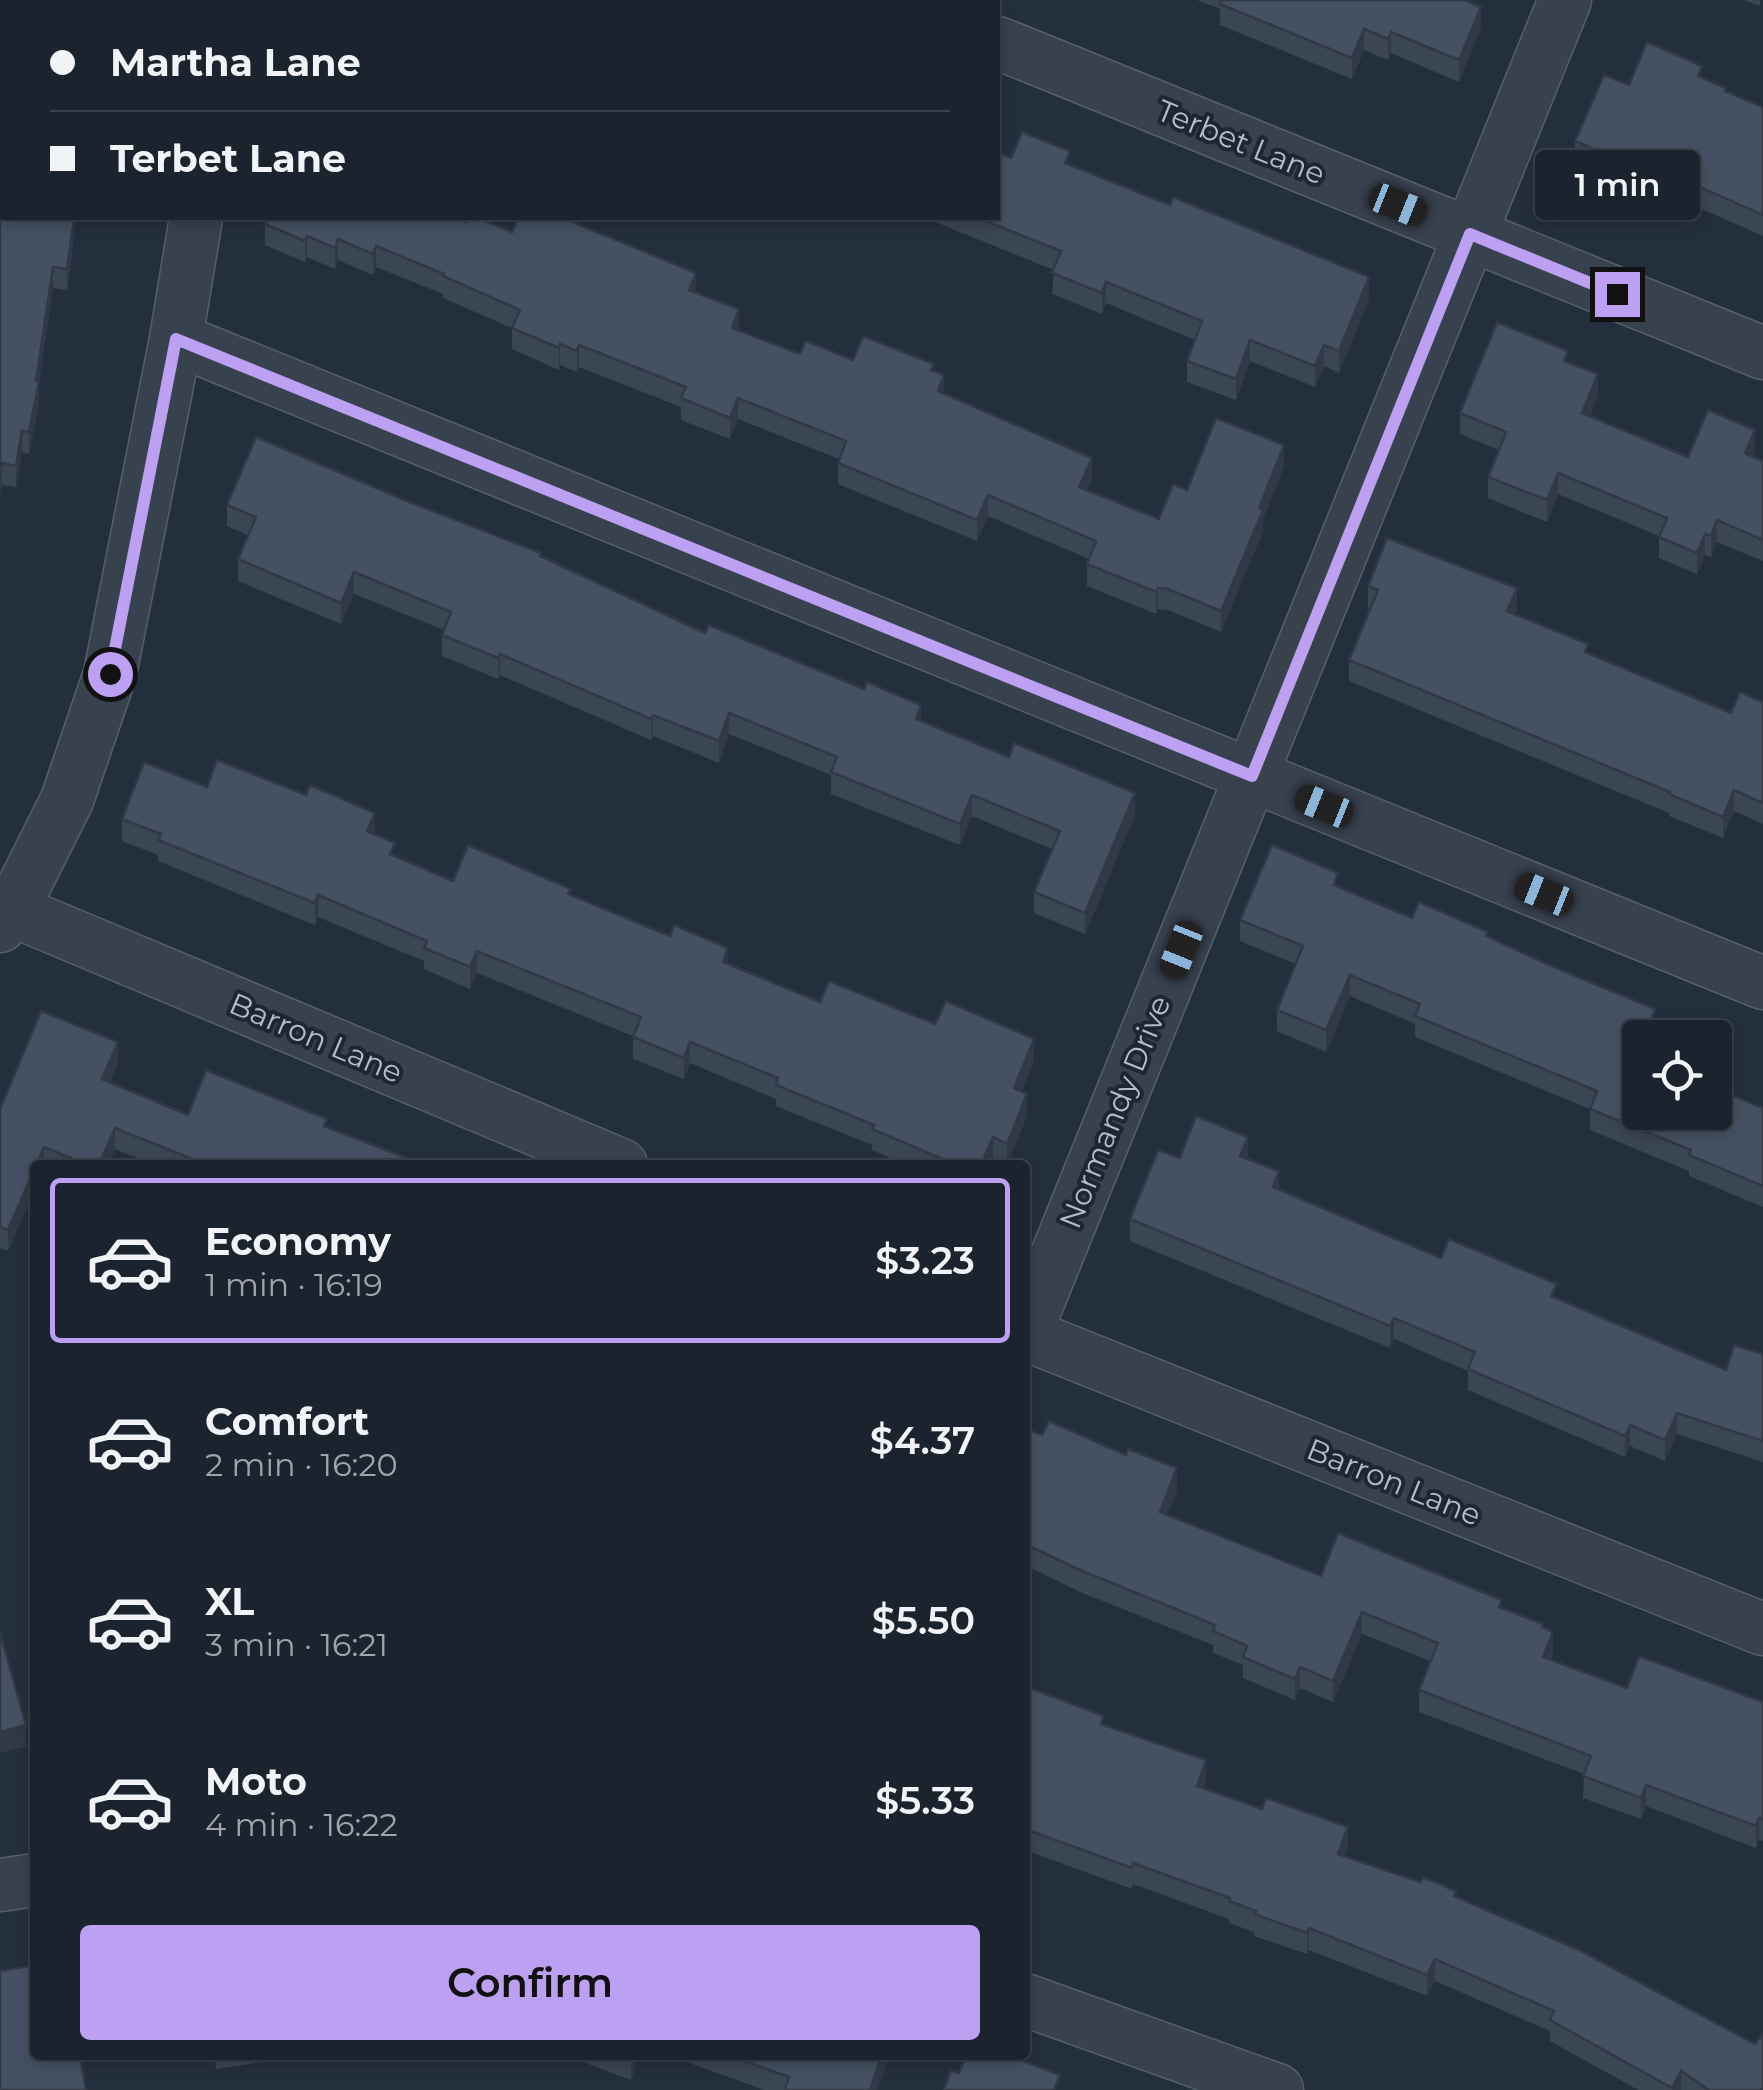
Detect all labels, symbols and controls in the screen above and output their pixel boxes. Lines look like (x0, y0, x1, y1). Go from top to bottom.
text: Martha Lane (110, 39, 361, 86)
street label: Terbet Lane (1152, 92, 1330, 192)
text: Terbet Lane (110, 135, 346, 182)
callout: 1 min (1534, 149, 1700, 219)
text: 1 min (1575, 165, 1660, 204)
car (1365, 180, 1431, 230)
route end (1595, 272, 1640, 317)
route start (88, 652, 133, 697)
car (1291, 781, 1357, 831)
car (1511, 869, 1577, 919)
car (1156, 917, 1206, 983)
street label: Barron Lane (224, 985, 408, 1091)
street label: Normandy Drive (1051, 990, 1179, 1234)
map controls (1622, 1020, 1732, 1130)
button: locate (1622, 1020, 1732, 1130)
icon: car (85, 1216, 175, 1306)
text: Economy (205, 1218, 391, 1265)
text: $3.23 (875, 1237, 975, 1284)
text: 1 min · 16:19 (205, 1265, 383, 1304)
icon: car (85, 1396, 175, 1486)
text: Comfort (205, 1398, 369, 1445)
text: $4.37 (870, 1417, 975, 1464)
street label: Barron Lane (1302, 1430, 1486, 1534)
text: 2 min · 16:20 (205, 1445, 398, 1484)
icon: car (85, 1576, 175, 1666)
text: XL (205, 1578, 254, 1625)
text: $5.50 (872, 1597, 975, 1644)
text: 3 min · 16:21 (205, 1625, 388, 1664)
icon: car (85, 1756, 175, 1846)
text: Moto (205, 1758, 307, 1805)
text: $5.33 (875, 1777, 975, 1824)
text: 4 min · 16:22 (205, 1805, 398, 1844)
button: Confirm (80, 1925, 980, 2040)

